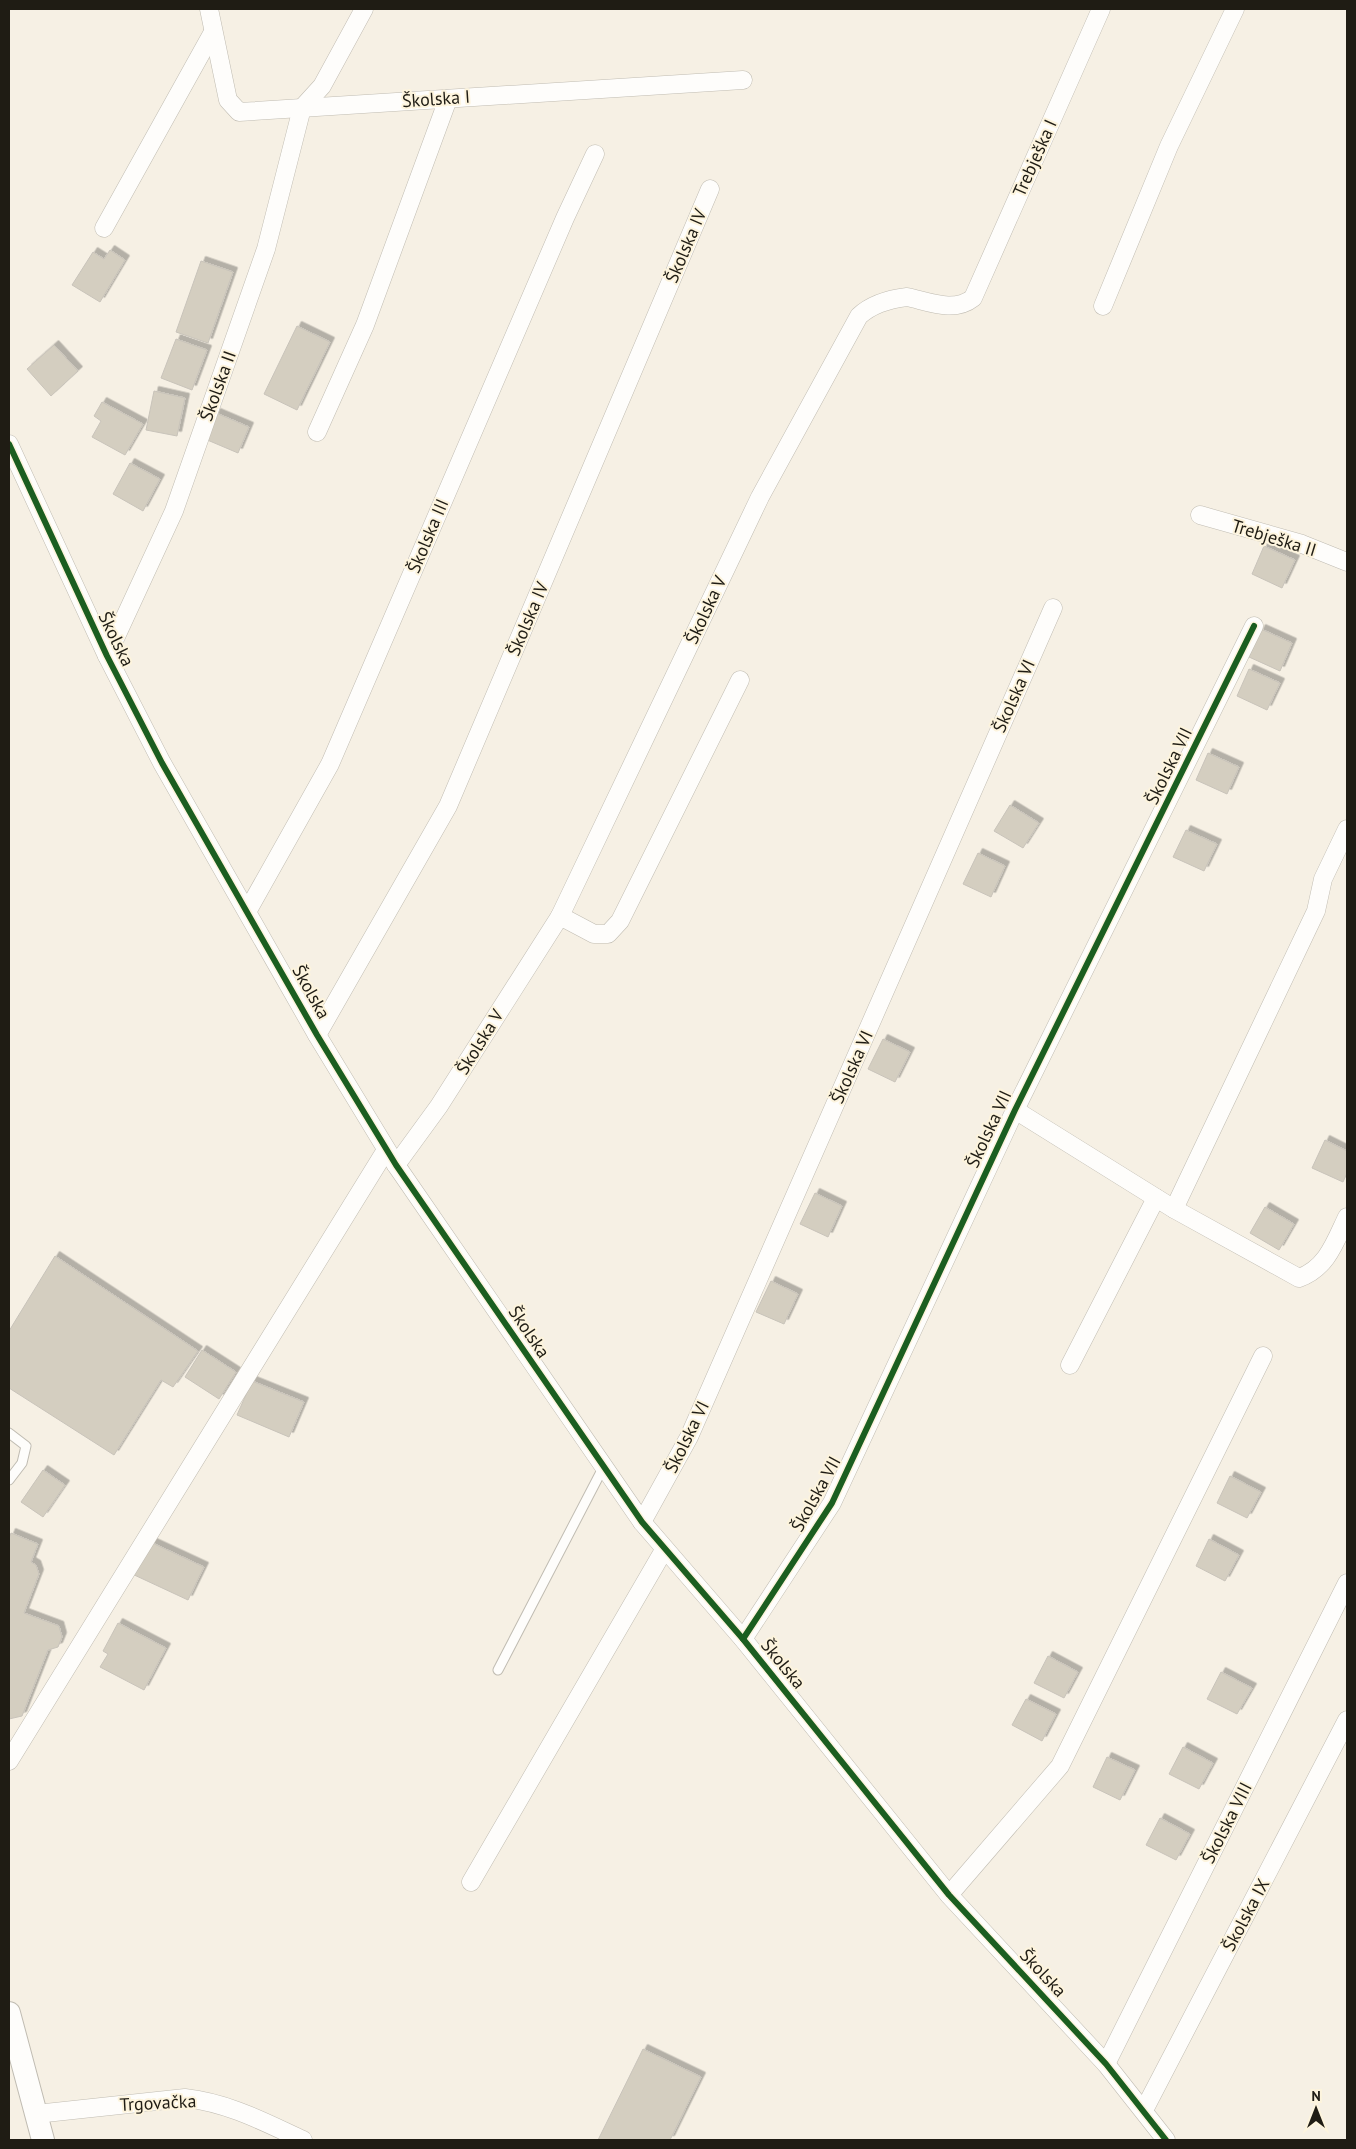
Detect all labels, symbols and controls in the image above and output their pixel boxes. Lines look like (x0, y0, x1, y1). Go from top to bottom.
street label: Školska I (401, 85, 471, 112)
street label: Trebješka I (1007, 116, 1062, 200)
street label: Školska IV (660, 205, 712, 286)
street label: Školska II (194, 347, 241, 424)
street label: Školska III (402, 495, 453, 576)
street label: Trebješka II (1229, 514, 1319, 561)
street label: Školska V (680, 571, 732, 648)
street label: Školska IV (502, 578, 554, 659)
street label: Školska (93, 608, 139, 670)
street label: Školska VI (987, 656, 1040, 736)
street label: Školska VII (1140, 723, 1197, 808)
street label: Školska (287, 961, 336, 1023)
street label: Školska V (451, 1004, 509, 1079)
street label: Školska VI (825, 1027, 878, 1107)
street label: Školska VII (961, 1086, 1017, 1171)
street label: Školska (504, 1301, 555, 1362)
street label: Školska VI (659, 1397, 714, 1477)
street label: Školska VII (785, 1452, 846, 1536)
street label: Školska (756, 1634, 811, 1693)
street label: Školska VIII (1196, 1778, 1257, 1867)
street label: Školska IX (1217, 1874, 1274, 1955)
street label: Školska (1015, 1944, 1072, 2002)
north arrow (1291, 2084, 1341, 2134)
text: N (1311, 2087, 1321, 2105)
street label: Trgovačka (119, 2089, 197, 2116)

